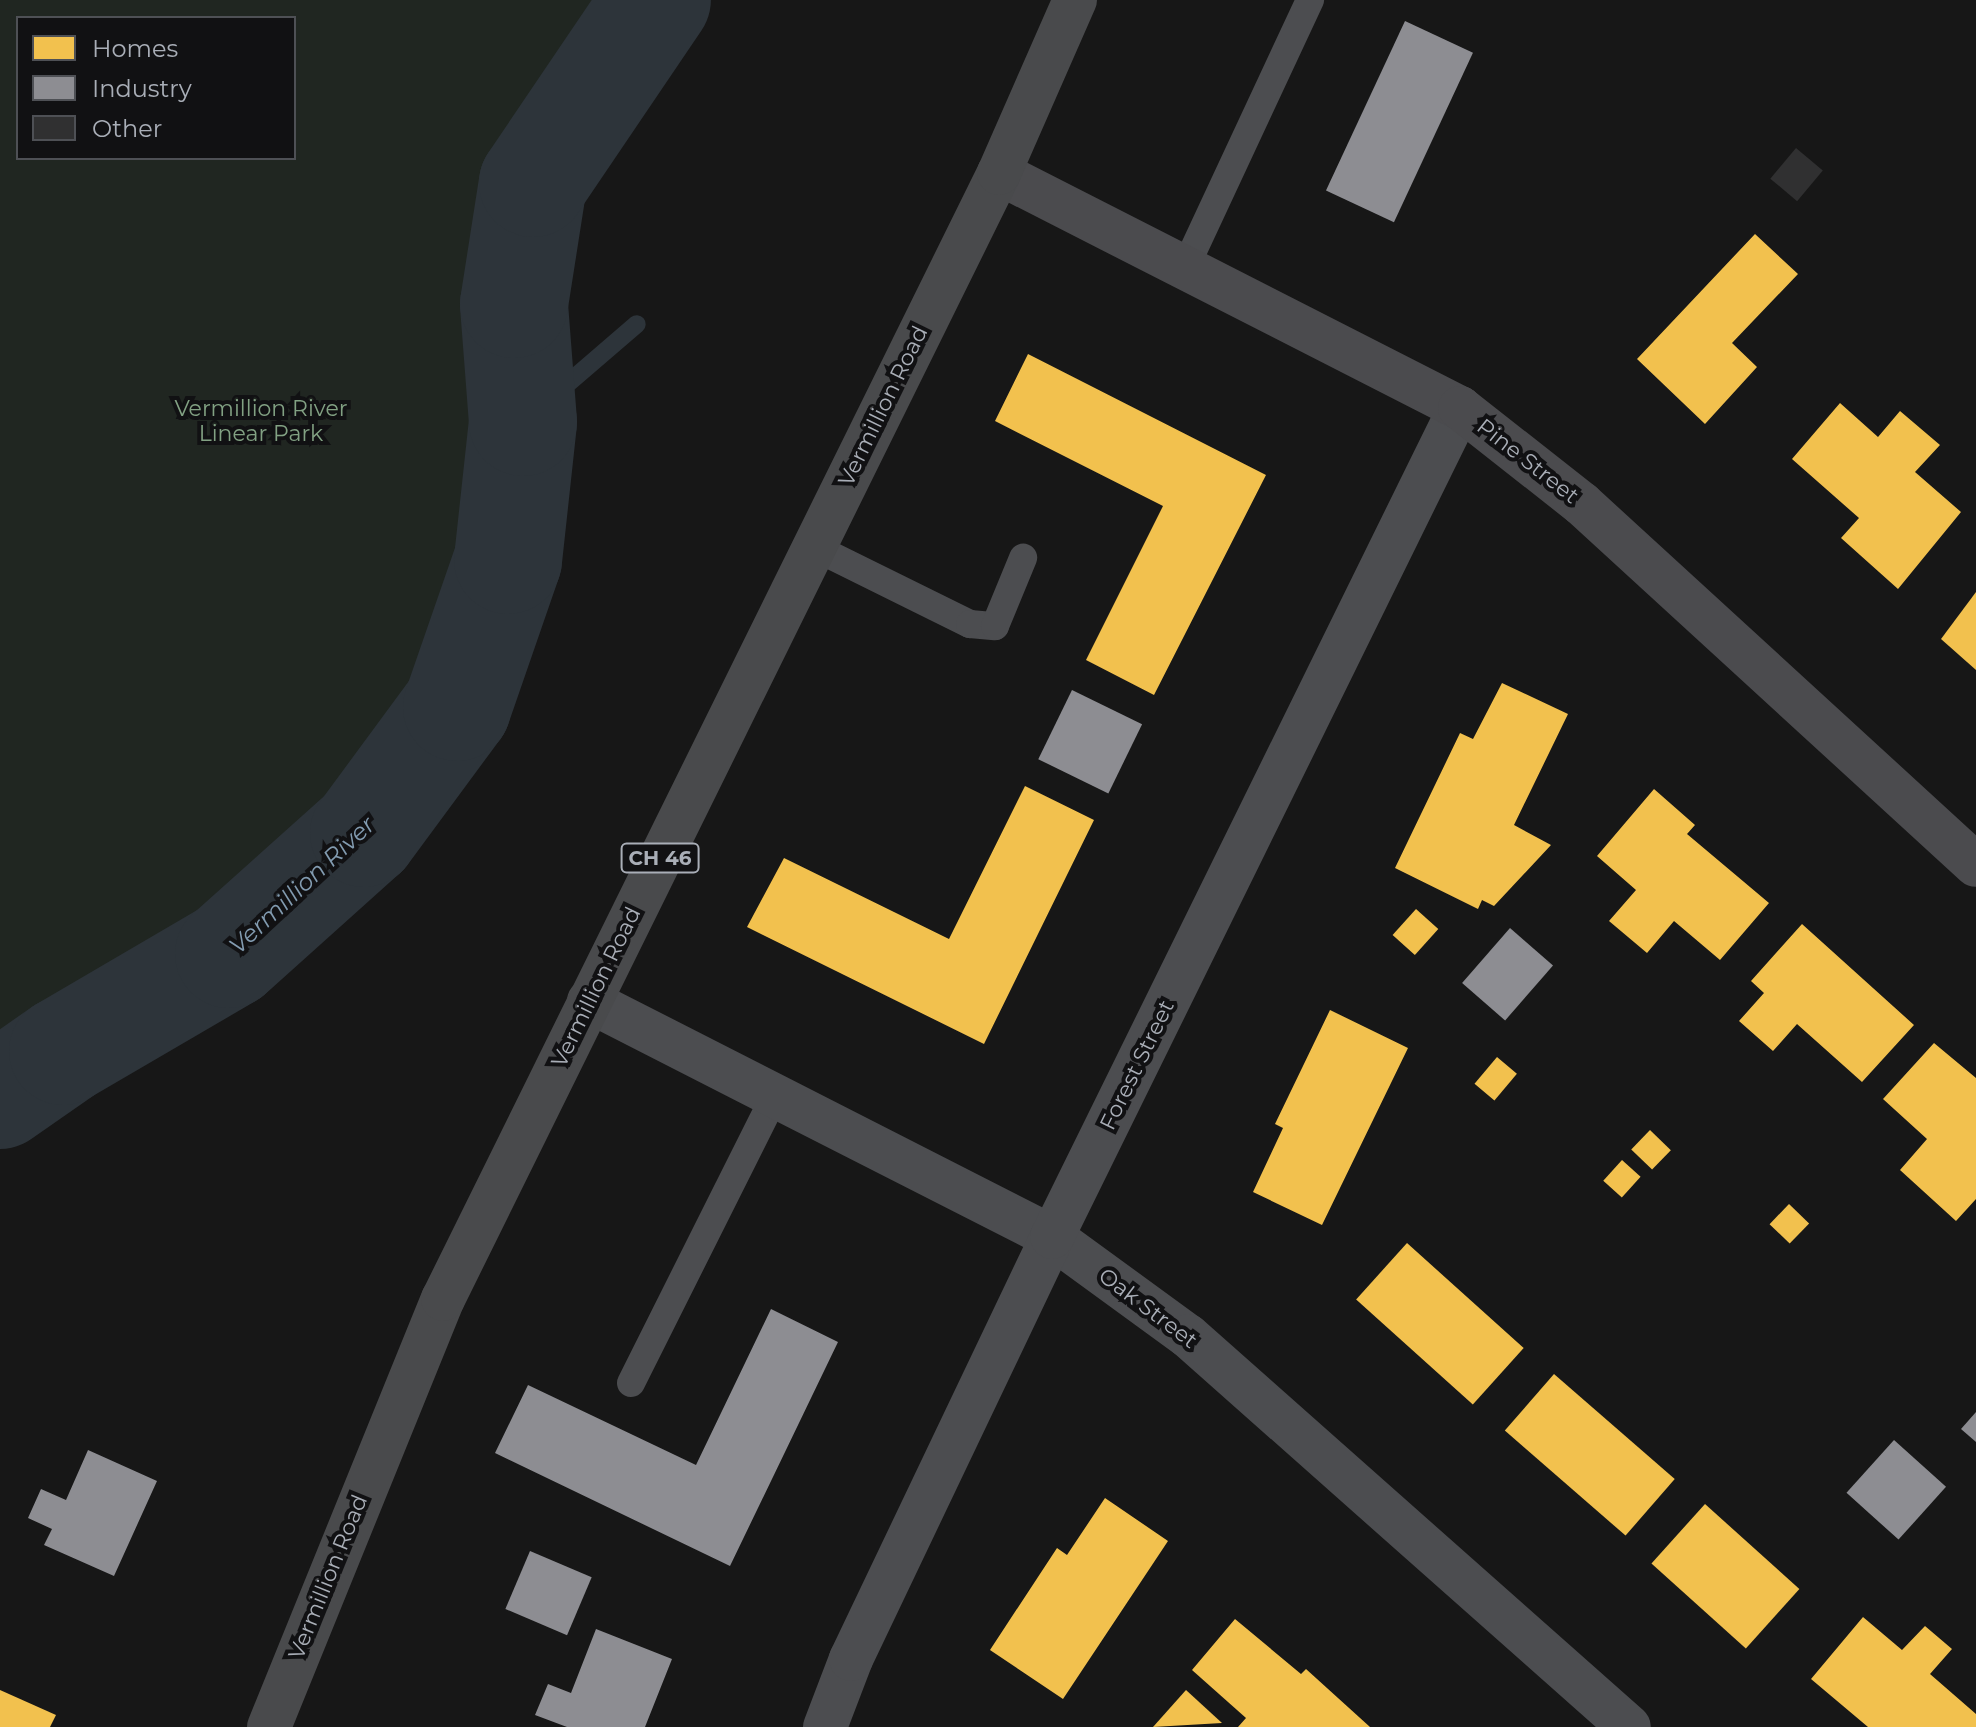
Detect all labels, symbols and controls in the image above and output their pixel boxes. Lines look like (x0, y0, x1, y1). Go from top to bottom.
legend (16, 16, 296, 160)
text: Homes (92, 34, 178, 63)
text: Industry (92, 74, 192, 103)
text: Other (92, 114, 162, 143)
street label: Vermillion Road (833, 322, 933, 490)
park label: Vermillion River Linear Park (174, 395, 348, 446)
street label: Pine Street (1472, 413, 1584, 509)
water label: Vermillion River (223, 810, 381, 960)
road number: CH 46 (620, 842, 700, 874)
street label: Vermillion Road (546, 903, 646, 1071)
street label: Forest Street (1094, 996, 1180, 1134)
street label: Oak Street (1093, 1262, 1203, 1354)
street label: Vermillion Road (283, 1491, 373, 1663)

